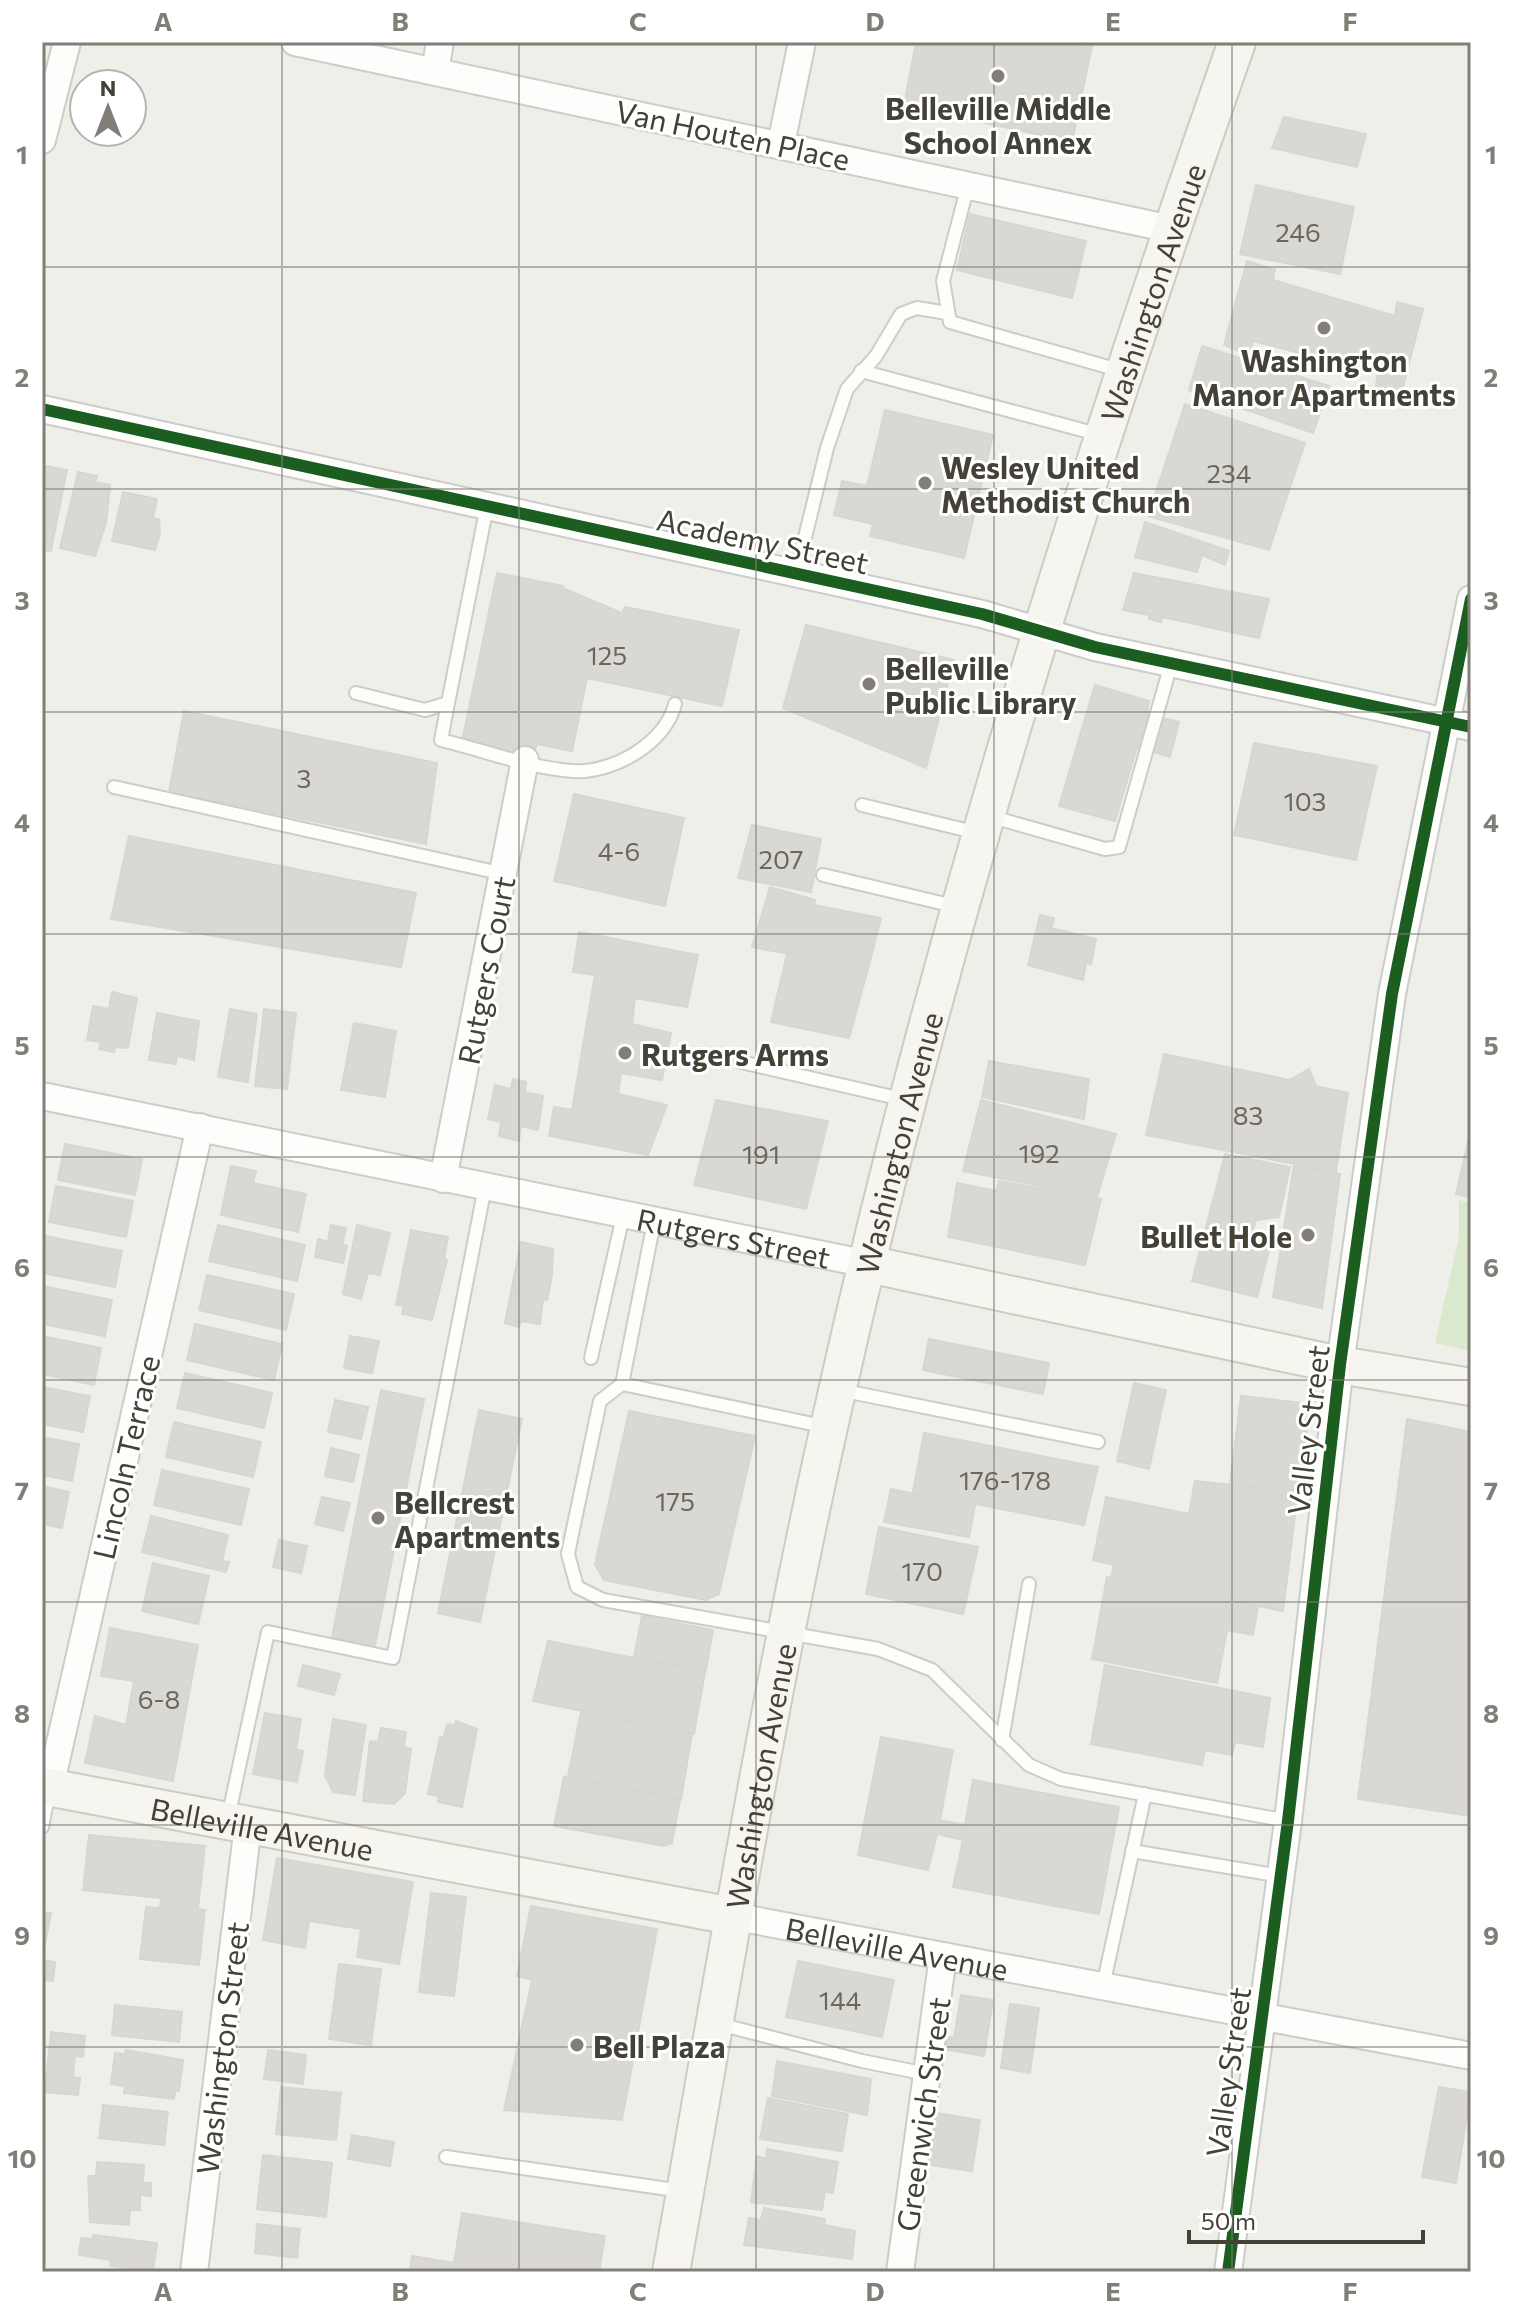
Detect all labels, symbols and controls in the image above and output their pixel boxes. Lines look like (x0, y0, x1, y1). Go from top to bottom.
text: A (154, 5, 173, 36)
text: B (391, 5, 409, 36)
text: C (629, 5, 647, 36)
text: D (865, 5, 885, 36)
text: E (1105, 5, 1121, 36)
text: F (1342, 5, 1358, 36)
marker: Belleville Middle School Annex (989, 67, 1007, 85)
north arrow (68, 68, 148, 148)
text: N (100, 74, 116, 101)
place label: Belleville Middle School Annex (885, 89, 1111, 160)
street label: Van Houten Place (613, 91, 853, 177)
text: 1 (16, 138, 28, 169)
text: 1 (1485, 138, 1497, 169)
street label: Washington Avenue (1091, 158, 1212, 426)
house number: 246 (1275, 216, 1321, 247)
marker: Washington Manor Apartments (1315, 319, 1333, 337)
place label: Washington Manor Apartments (1192, 341, 1456, 412)
text: 2 (15, 361, 29, 392)
text: 2 (1484, 361, 1498, 392)
place label: Wesley United Methodist Church (941, 448, 1190, 519)
house number: 234 (1207, 457, 1251, 488)
marker: Wesley United Methodist Church (916, 474, 934, 492)
street label: Academy Street (654, 499, 872, 581)
text: 3 (14, 584, 30, 615)
text: 3 (1483, 584, 1499, 615)
house number: 125 (587, 639, 627, 670)
place label: Belleville Public Library (885, 649, 1077, 720)
marker: Belleville Public Library (860, 675, 878, 693)
house number: 3 (297, 762, 311, 793)
house number: 103 (1284, 785, 1326, 816)
text: 4 (14, 806, 30, 837)
text: 4 (1483, 806, 1499, 837)
house number: 4-6 (598, 835, 640, 866)
house number: 207 (759, 843, 803, 874)
street label: Rutgers Court (449, 873, 521, 1067)
street label: Washington Avenue (846, 1007, 949, 1278)
text: 5 (14, 1029, 30, 1060)
text: 5 (1483, 1029, 1499, 1060)
place label: Rutgers Arms (641, 1035, 829, 1072)
marker: Rutgers Arms (616, 1044, 634, 1062)
house number: 83 (1233, 1099, 1263, 1130)
house number: 192 (1018, 1137, 1060, 1168)
house number: 191 (742, 1138, 780, 1169)
street label: Rutgers Street (634, 1199, 834, 1274)
place label: Bullet Hole (1140, 1217, 1292, 1254)
marker: Bullet Hole (1299, 1226, 1317, 1244)
text: 6 (14, 1251, 30, 1282)
text: 6 (1483, 1251, 1499, 1282)
street label: Valley Street (1278, 1343, 1336, 1517)
street label: Lincoln Terrace (84, 1351, 166, 1563)
house number: 176-178 (959, 1464, 1051, 1495)
text: 7 (15, 1474, 29, 1505)
text: 7 (1484, 1474, 1498, 1505)
place label: Bellcrest Apartments (394, 1483, 560, 1554)
house number: 175 (655, 1485, 695, 1516)
marker: Bellcrest Apartments (369, 1509, 387, 1527)
house number: 170 (901, 1555, 943, 1586)
street label: Washington Avenue (716, 1640, 802, 1912)
house number: 6-8 (138, 1683, 180, 1714)
text: 8 (14, 1697, 30, 1728)
text: 8 (1483, 1697, 1499, 1728)
street label: Belleville Avenue (148, 1788, 377, 1867)
street label: Belleville Avenue (783, 1908, 1011, 1986)
text: 9 (14, 1919, 30, 1950)
street label: Washington Street (187, 1919, 255, 2177)
text: 9 (1483, 1919, 1499, 1950)
house number: 144 (819, 1984, 861, 2015)
street label: Valley Street (1197, 1985, 1257, 2159)
street label: Greenwich Street (887, 1994, 957, 2234)
place label: Bell Plaza (593, 2027, 725, 2064)
marker: Bell Plaza (568, 2036, 586, 2054)
text: 10 (7, 2142, 37, 2173)
text: 10 (1476, 2142, 1506, 2173)
scale bar (1189, 2194, 1423, 2244)
text: 50 m (1201, 2206, 1256, 2235)
text: A (154, 2275, 173, 2306)
text: B (391, 2275, 409, 2306)
text: C (629, 2275, 647, 2306)
text: D (865, 2275, 885, 2306)
text: E (1105, 2275, 1121, 2306)
text: F (1342, 2275, 1358, 2306)

